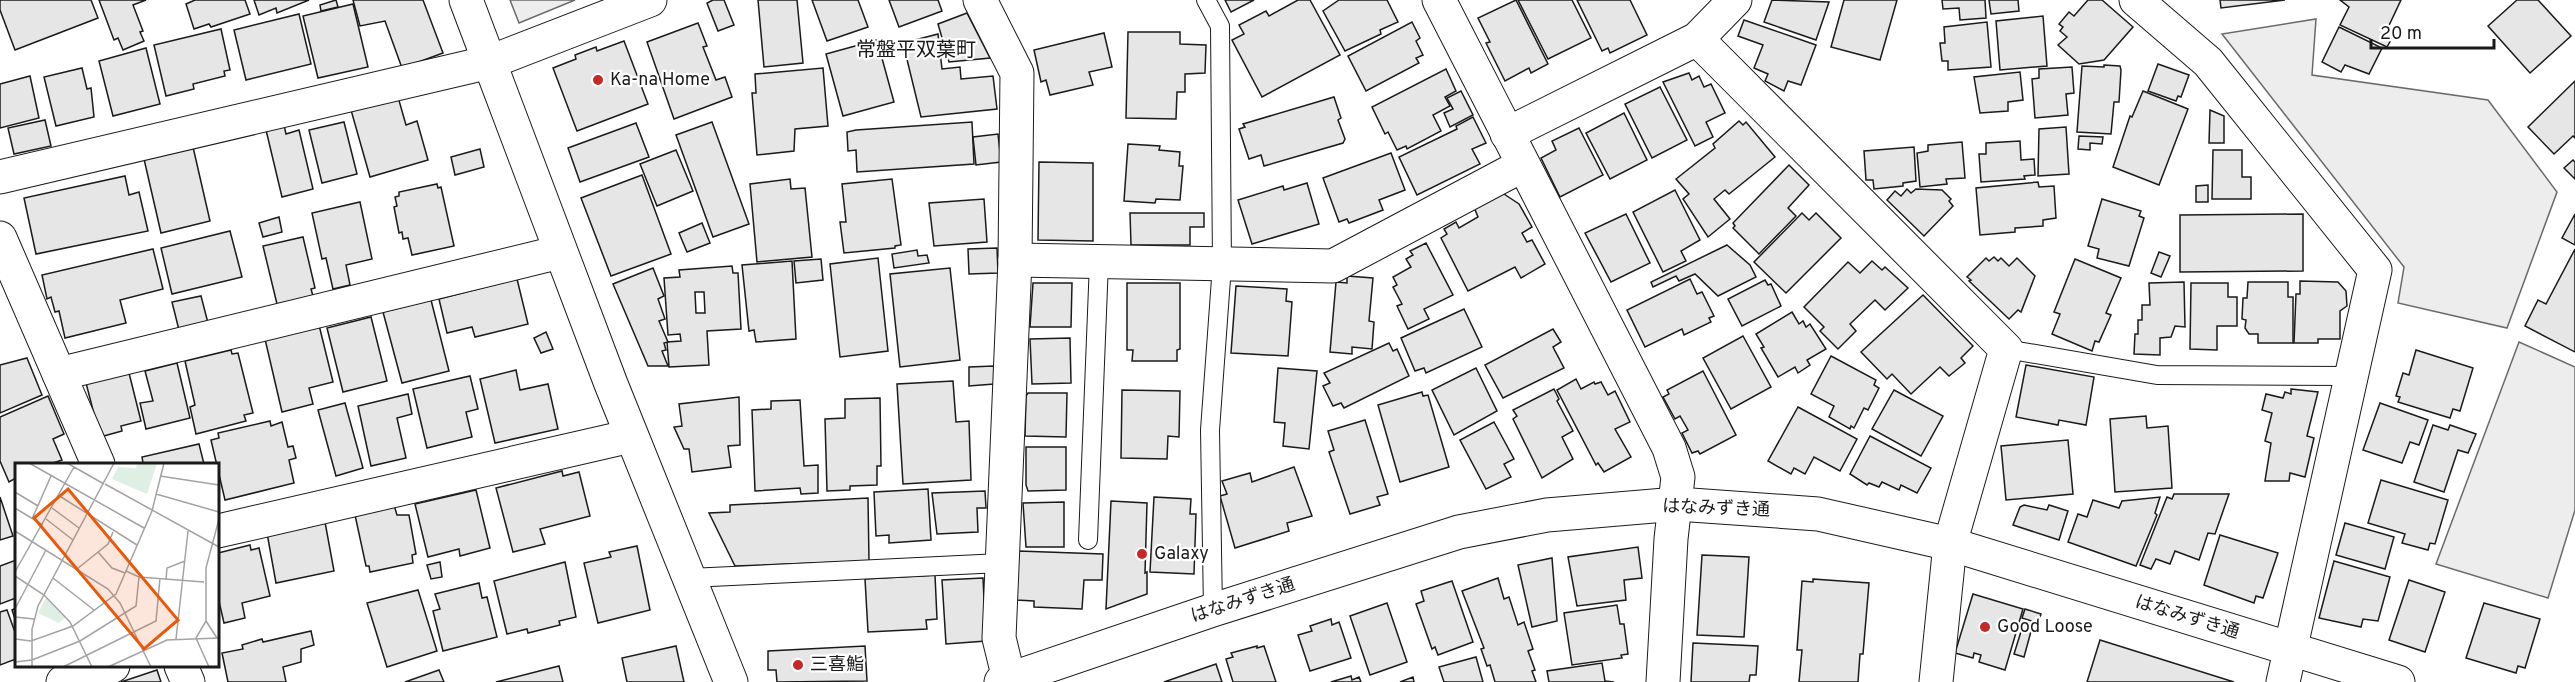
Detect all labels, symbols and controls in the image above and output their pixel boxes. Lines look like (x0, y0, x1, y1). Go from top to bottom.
scale bar (2371, 12, 2494, 50)
text: 20 m (2380, 23, 2422, 46)
district label: 常盤平双葉町 (856, 38, 976, 64)
place label: Ka-na Home (610, 69, 710, 92)
marker: Ka-na Home (591, 73, 605, 87)
inset map (15, 463, 219, 667)
street label: はなみずき通 (1662, 496, 1770, 522)
place label: Galaxy (1154, 543, 1209, 566)
marker: Galaxy (1135, 547, 1149, 561)
street label: はなみずき通 (1188, 573, 1298, 629)
street label: はなみずき通 (2132, 591, 2242, 645)
place label: Good Loose (1997, 616, 2093, 639)
marker: Good Loose (1978, 620, 1992, 634)
place label: 三喜鮨 (810, 654, 864, 677)
marker: 三喜鮨 (791, 658, 805, 672)

